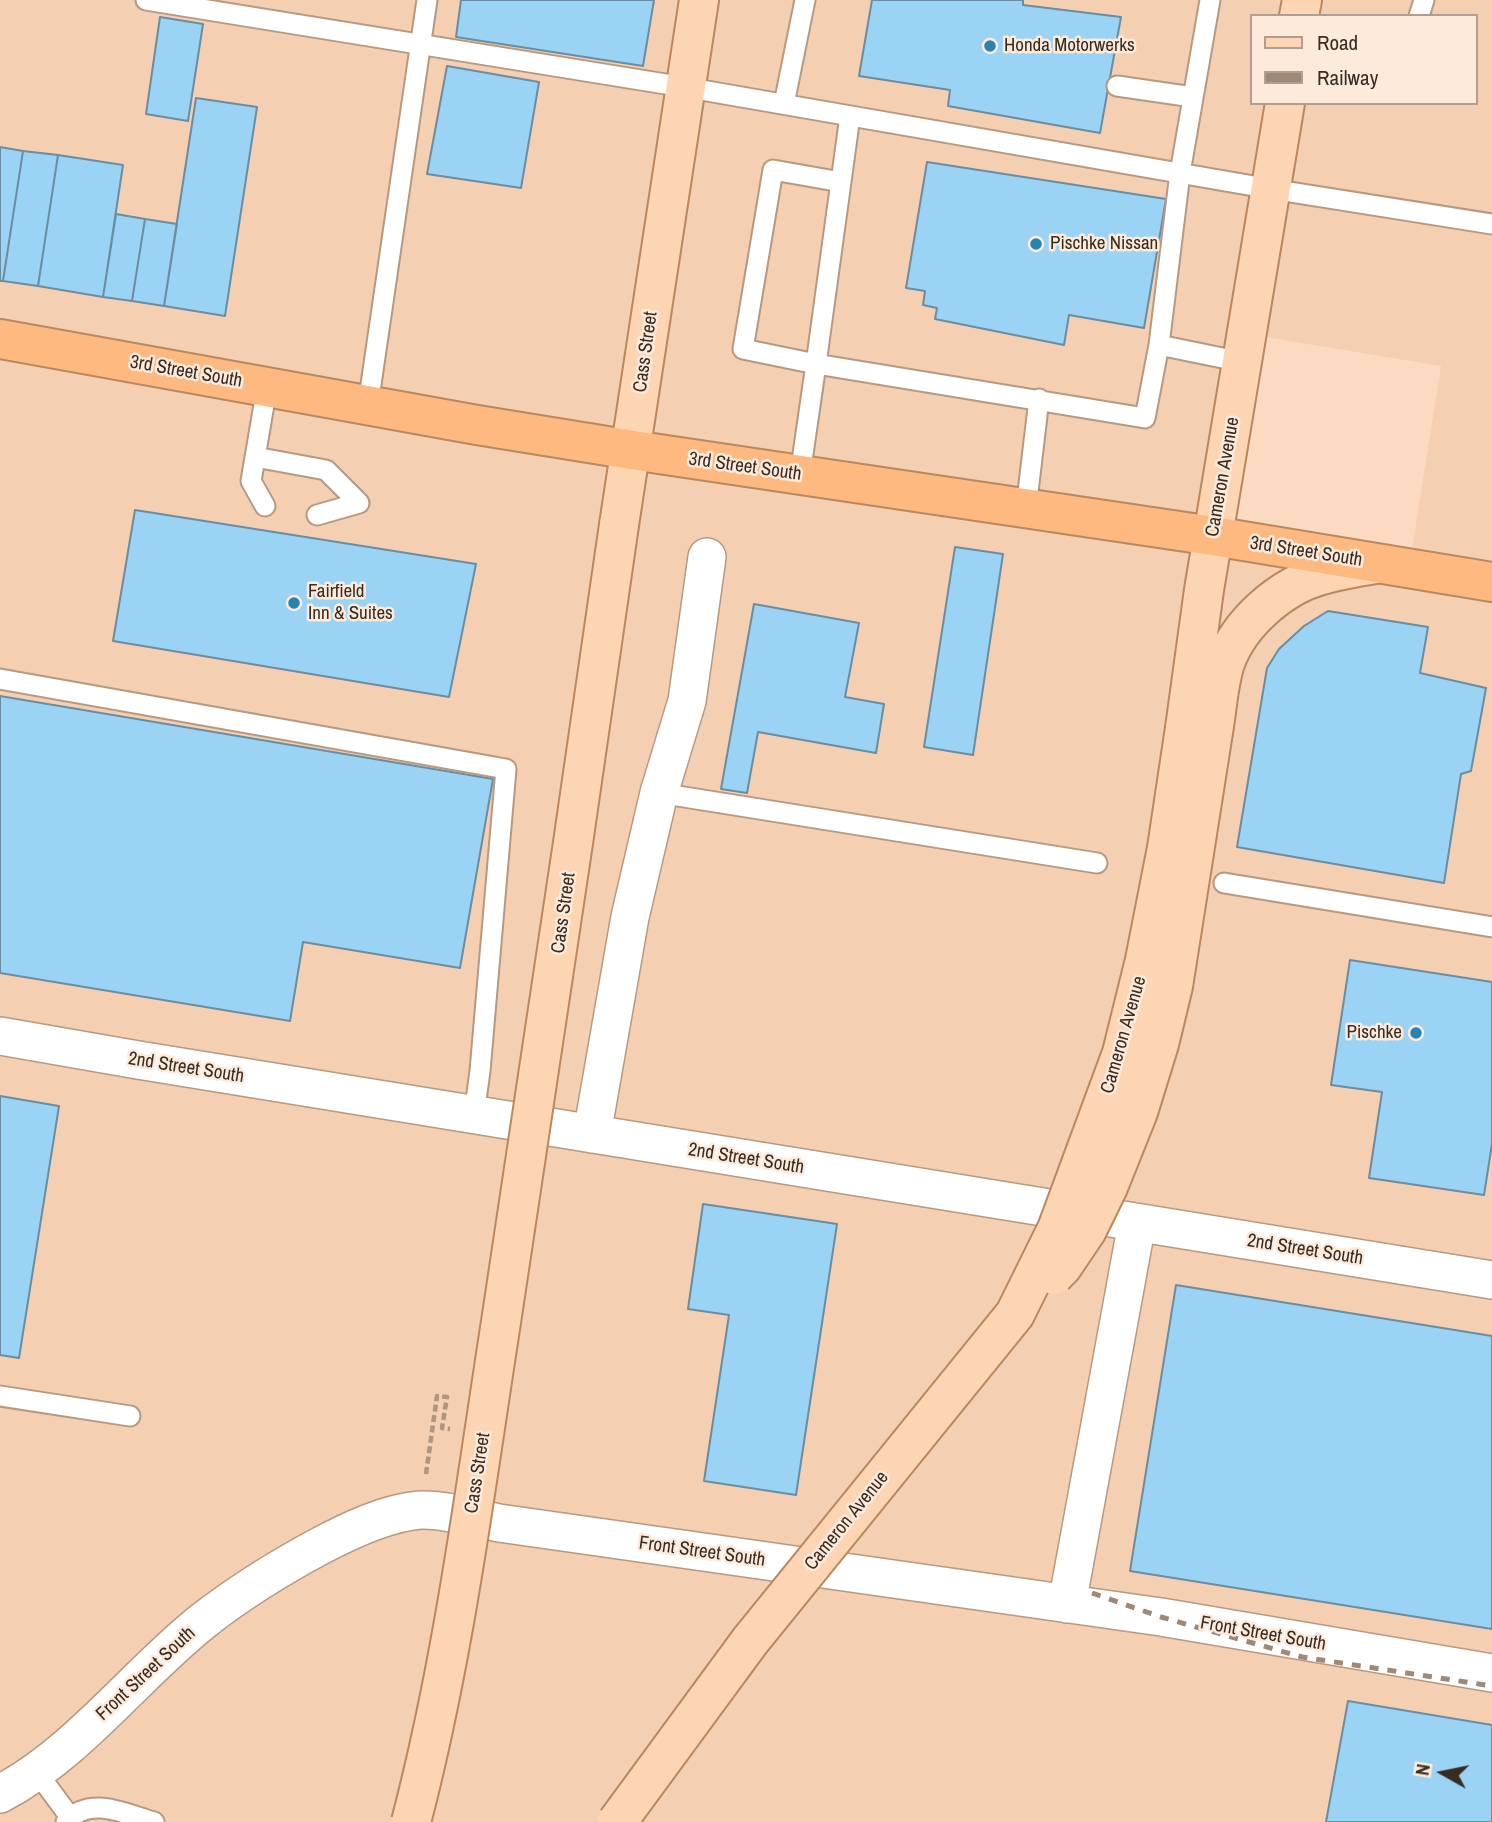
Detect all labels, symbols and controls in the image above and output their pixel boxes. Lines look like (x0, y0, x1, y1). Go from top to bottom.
legend (1250, 14, 1478, 105)
text: Road (1317, 28, 1358, 57)
place label: Honda Motorwerks (1004, 35, 1135, 57)
marker: Honda Motorwerks (982, 38, 998, 54)
text: Railway (1317, 63, 1378, 92)
place label: Pischke Nissan (1050, 233, 1158, 255)
marker: Pischke Nissan (1028, 236, 1044, 252)
street label: Cass Street (629, 310, 663, 394)
street label: 3rd Street South (128, 351, 244, 393)
street label: Cameron Avenue (1201, 415, 1245, 539)
street label: 3rd Street South (687, 448, 803, 486)
street label: 3rd Street South (1248, 532, 1364, 572)
place label: Fairfield Inn & Suites (308, 581, 393, 625)
marker: Fairfield Inn & Suites (286, 595, 302, 611)
street label: Cass Street (547, 871, 581, 955)
street label: Cameron Avenue (1096, 974, 1152, 1096)
place label: Pischke (1347, 1022, 1402, 1044)
marker: Pischke (1408, 1025, 1424, 1041)
street label: 2nd Street South (126, 1048, 246, 1088)
street label: 2nd Street South (686, 1139, 806, 1179)
street label: 2nd Street South (1245, 1230, 1365, 1270)
street label: Cass Street (460, 1431, 496, 1515)
street label: Cameron Avenue (800, 1467, 894, 1575)
street label: Front Street South (637, 1532, 767, 1572)
street label: Front Street South (1198, 1612, 1328, 1656)
street label: Front Street South (92, 1622, 200, 1726)
north arrow (1408, 1738, 1478, 1808)
text: N (1409, 1762, 1436, 1777)

